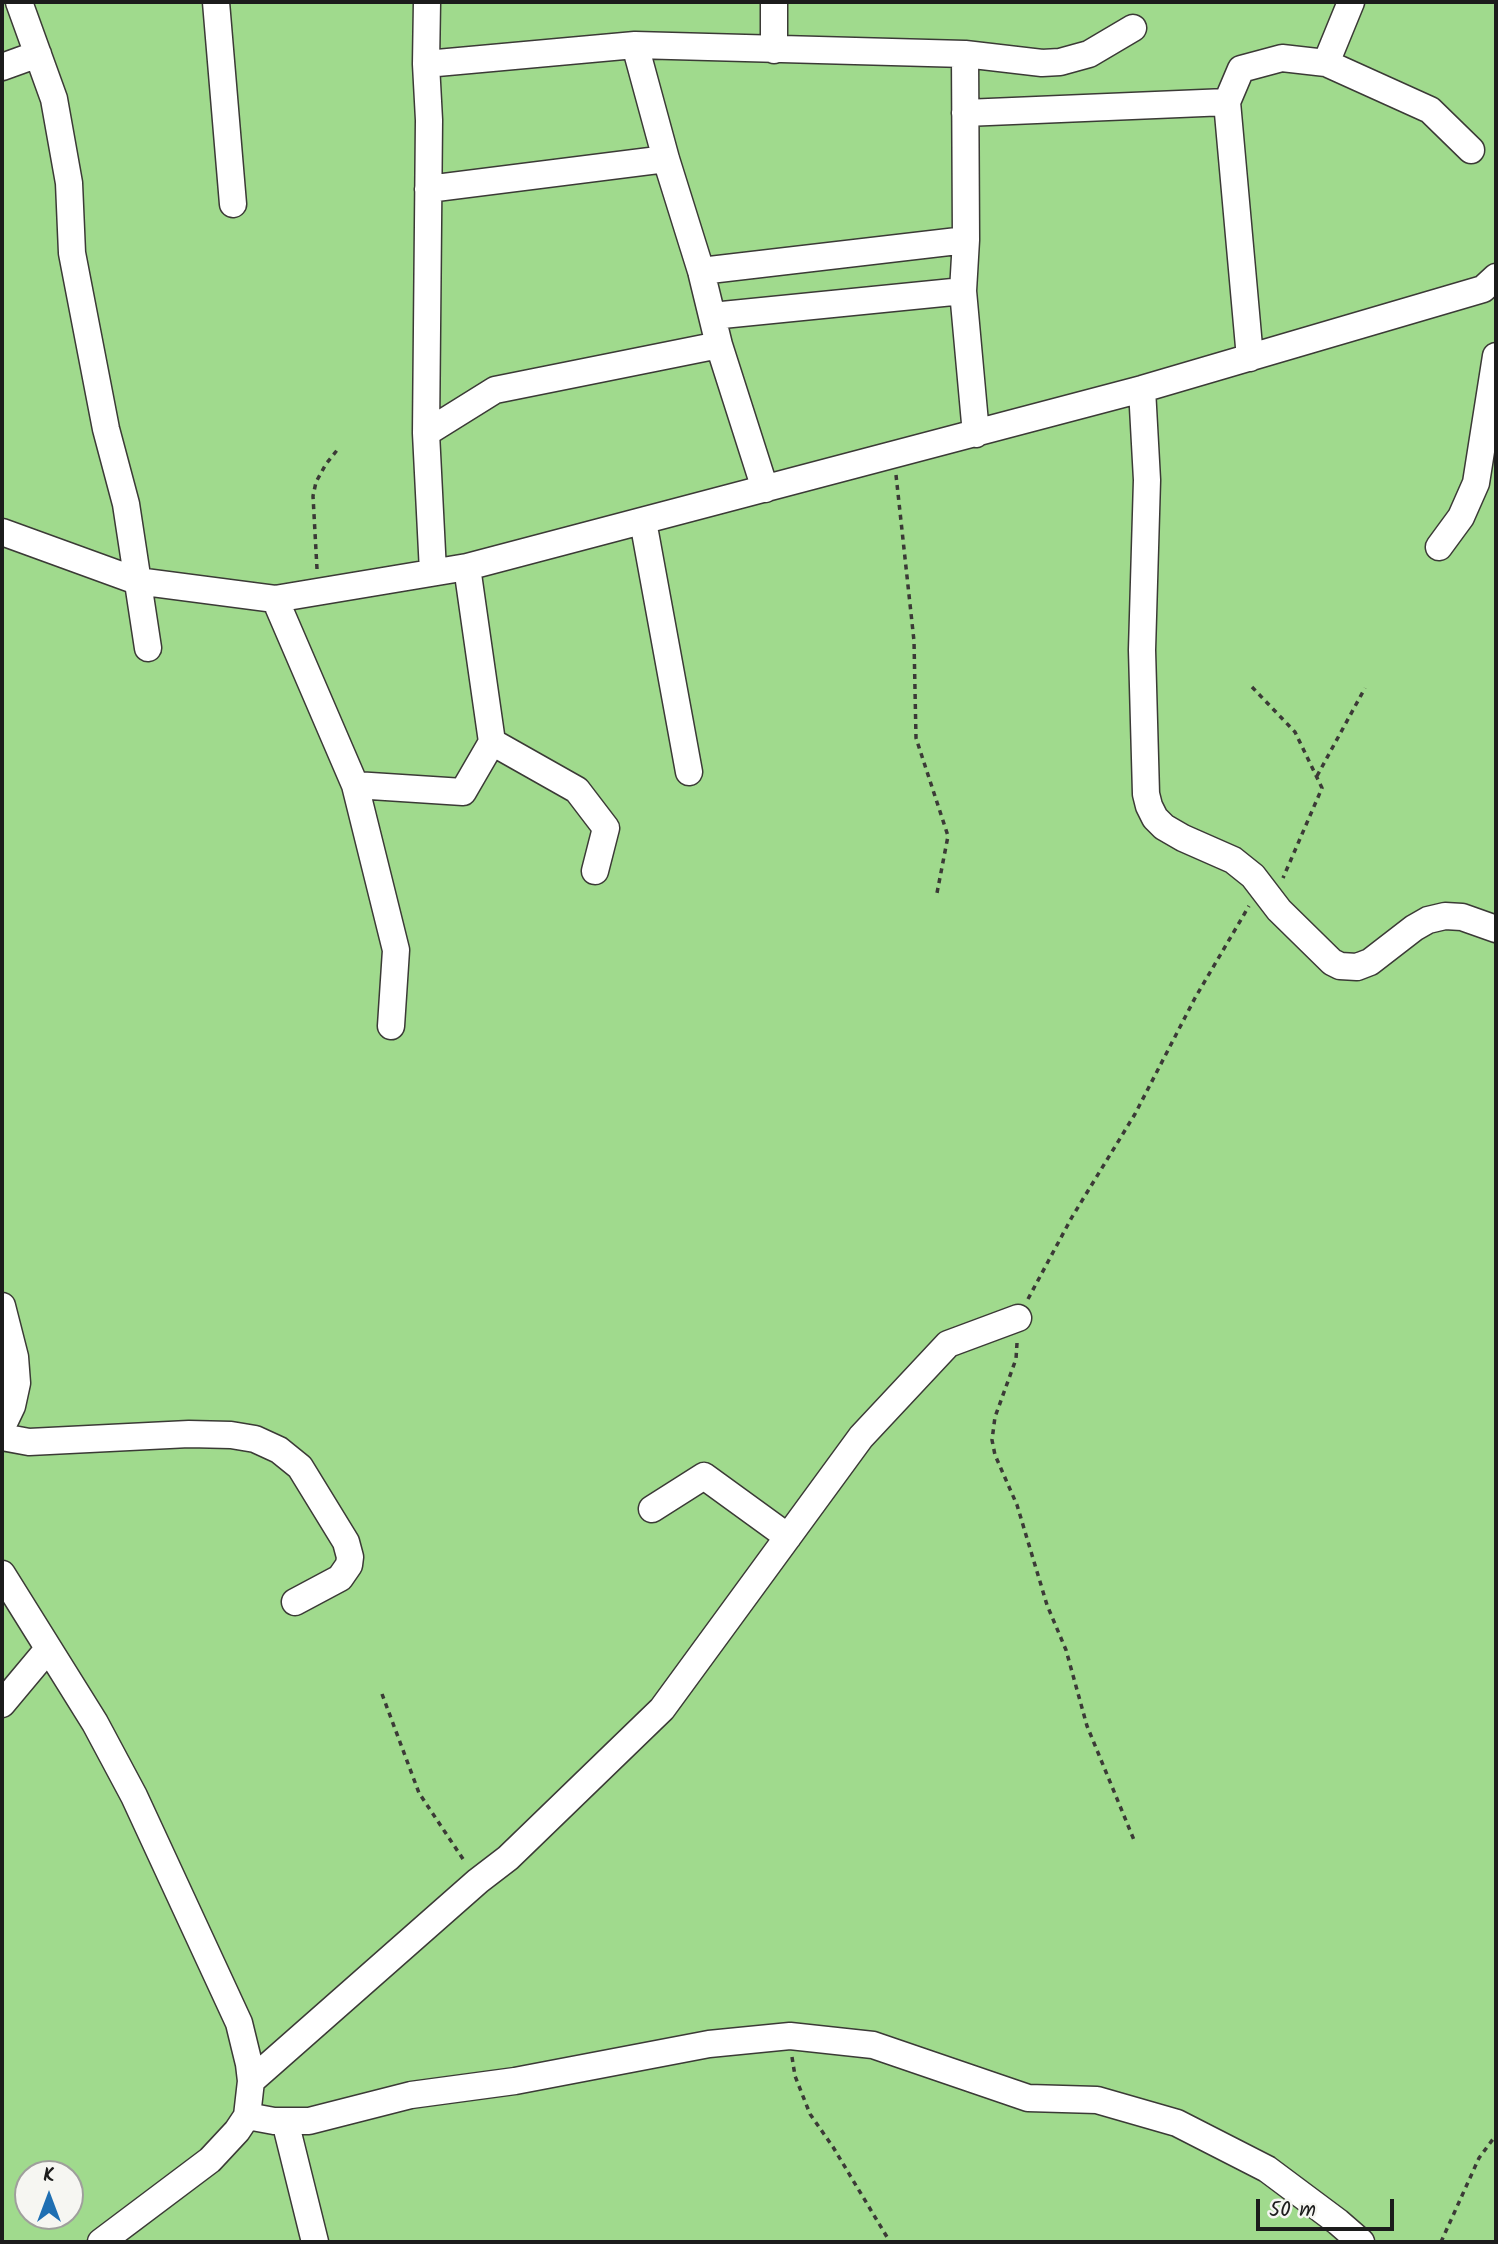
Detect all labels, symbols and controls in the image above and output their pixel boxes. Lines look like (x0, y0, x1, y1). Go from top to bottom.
north arrow (14, 2160, 84, 2230)
text: K (43, 2161, 55, 2191)
scale bar (1260, 2184, 1398, 2228)
text: 50 m (1269, 2194, 1316, 2227)

